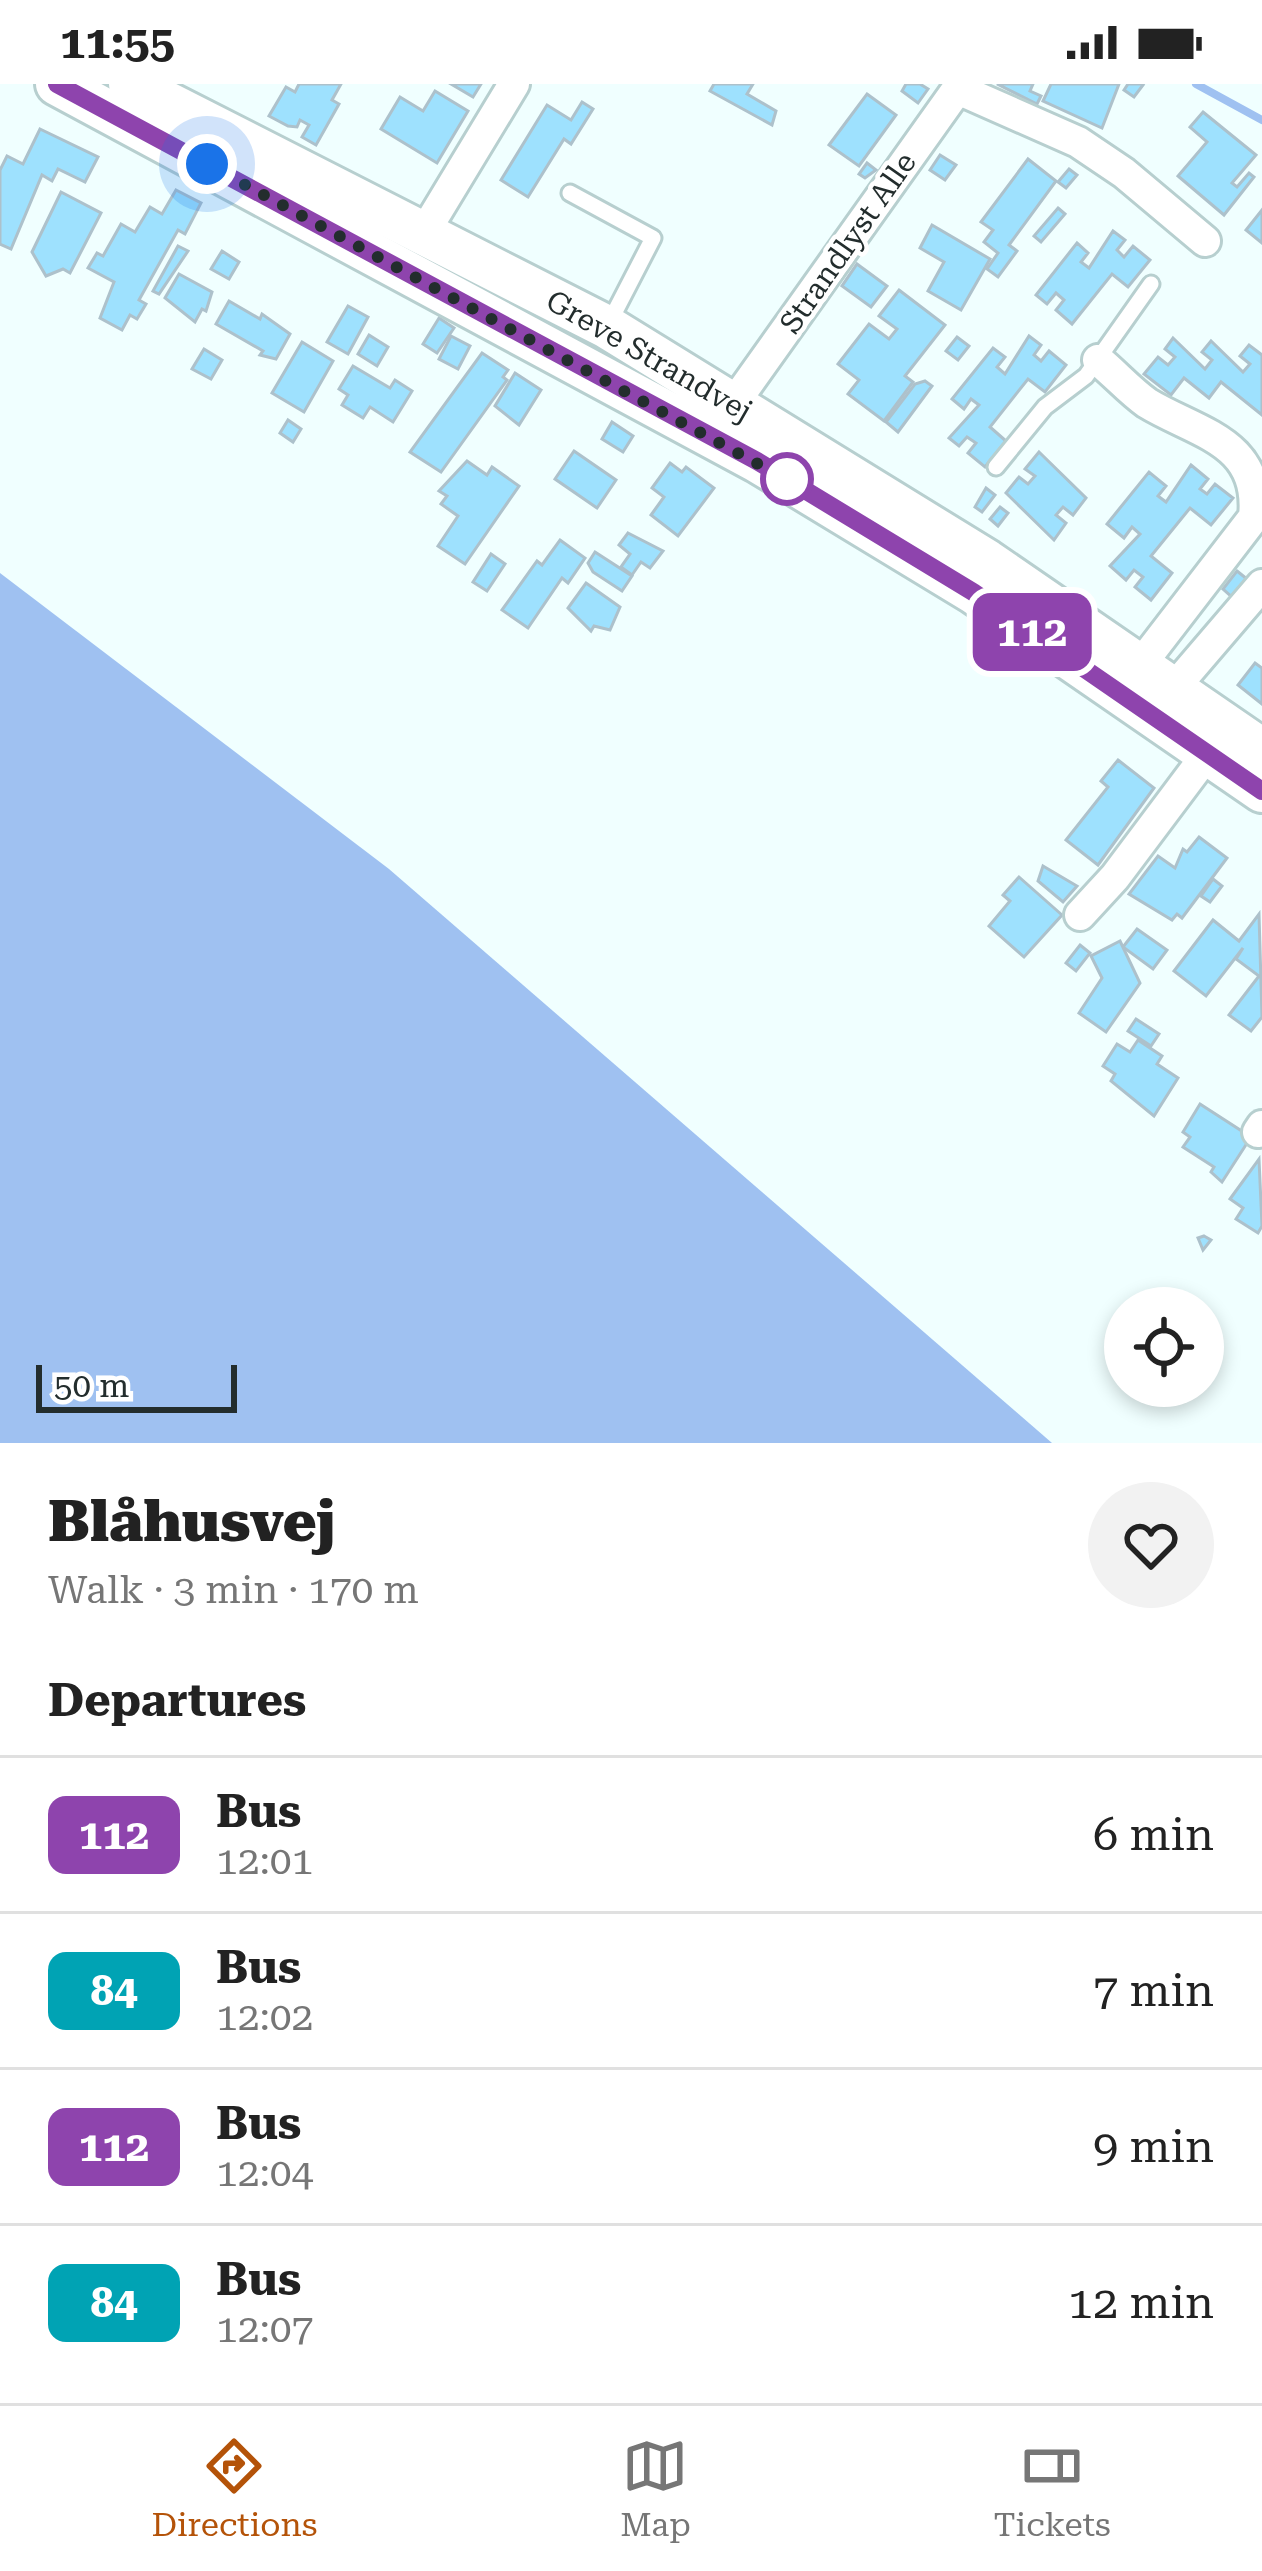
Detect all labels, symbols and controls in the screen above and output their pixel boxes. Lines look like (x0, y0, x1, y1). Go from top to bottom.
text: 11:55 (60, 16, 175, 69)
your location (177, 134, 237, 194)
street label: Strandlyst Alle (772, 146, 923, 340)
street label: Greve Strandvej (540, 283, 758, 429)
unlabelled marker (762, 454, 812, 504)
line badge: 112 (963, 593, 1101, 671)
text: 112 (997, 607, 1067, 656)
map controls (1104, 1287, 1224, 1407)
button: locate (1104, 1287, 1224, 1407)
scale bar (36, 1359, 237, 1412)
text: 50 m (54, 1366, 129, 1405)
button: heart (1088, 1482, 1214, 1608)
text: Blåhusvej (48, 1488, 335, 1555)
text: Walk · 3 min · 170 m (48, 1567, 419, 1613)
text: Departures (48, 1674, 306, 1727)
text: Bus (216, 1785, 301, 1838)
text: 6 min (1093, 1808, 1214, 1861)
text: 112 (79, 1810, 149, 1859)
text: 12:01 (216, 1838, 313, 1884)
text: Bus (216, 1941, 301, 1994)
text: 7 min (1093, 1964, 1214, 2017)
text: 84 (90, 1966, 138, 2015)
text: 12:02 (216, 1994, 313, 2040)
text: Bus (216, 2097, 301, 2150)
text: 9 min (1093, 2120, 1214, 2173)
text: 112 (79, 2122, 149, 2171)
text: 12:04 (216, 2150, 313, 2196)
text: Bus (216, 2253, 301, 2306)
text: 12 min (1068, 2276, 1214, 2329)
text: 84 (90, 2278, 138, 2327)
text: 12:07 (216, 2306, 313, 2352)
tab: Directions (151, 2433, 317, 2544)
tab: Map (620, 2433, 691, 2544)
tab: Tickets (994, 2433, 1111, 2544)

